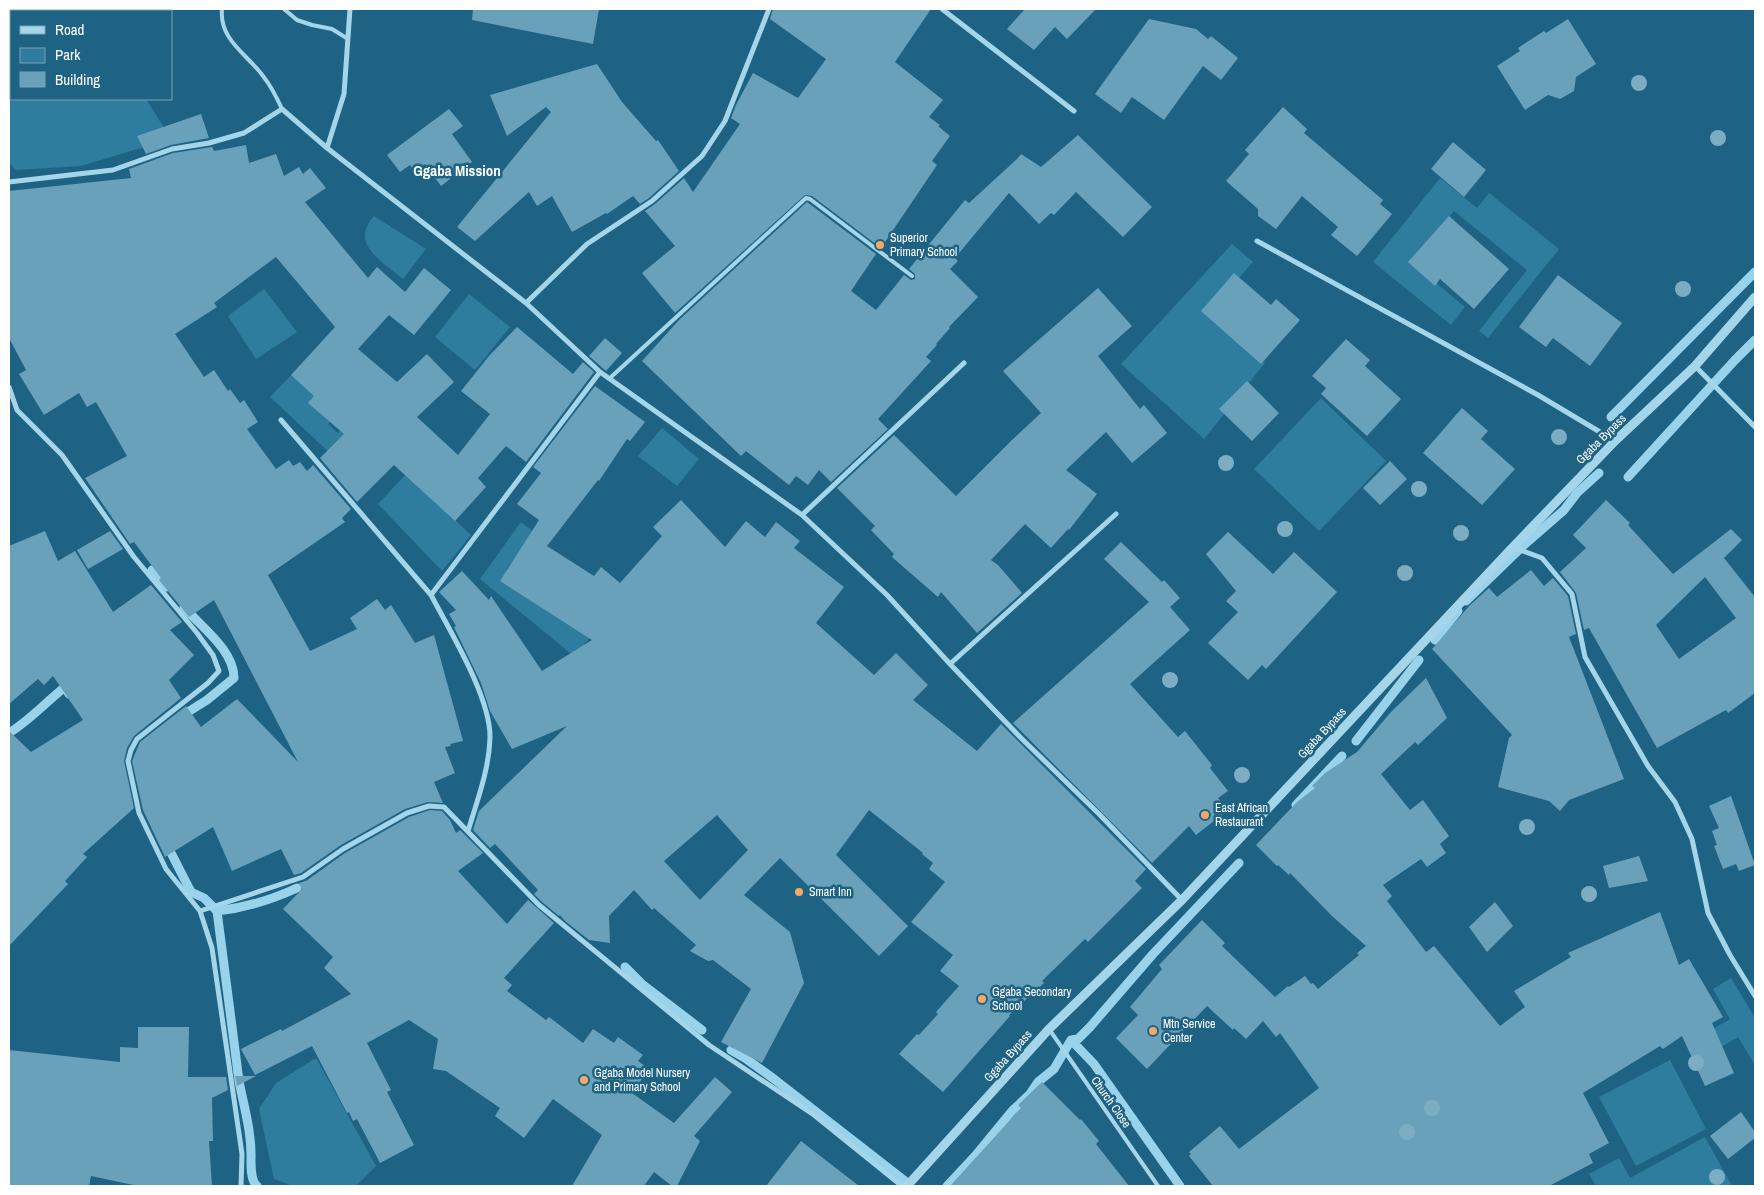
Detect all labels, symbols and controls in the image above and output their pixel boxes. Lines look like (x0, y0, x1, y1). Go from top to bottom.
legend (10, 10, 172, 100)
text: Road (55, 19, 84, 40)
text: Park (55, 44, 81, 65)
text: Building (55, 69, 100, 90)
district label: Ggaba Mission (413, 160, 501, 181)
place label: Superior Primary School (890, 230, 957, 260)
marker: Superior Primary School (874, 239, 886, 251)
street label: Ggaba Bypass (1573, 410, 1630, 467)
street label: Ggaba Bypass (1294, 704, 1350, 762)
place label: East African Restaurant (1215, 800, 1268, 830)
marker: East African Restaurant (1199, 809, 1211, 821)
place label: Smart Inn (809, 884, 852, 900)
marker: Smart Inn (793, 886, 805, 898)
place label: Ggaba Secondary School (992, 984, 1071, 1014)
marker: Ggaba Secondary School (976, 993, 988, 1005)
place label: Mtn Service Center (1163, 1016, 1216, 1046)
marker: Mtn Service Center (1147, 1025, 1159, 1037)
street label: Ggaba Bypass (980, 1027, 1036, 1085)
place label: Ggaba Model Nursery and Primary School (594, 1065, 690, 1095)
street label: Church Close (1087, 1073, 1135, 1131)
marker: Ggaba Model Nursery and Primary School (578, 1074, 590, 1086)

